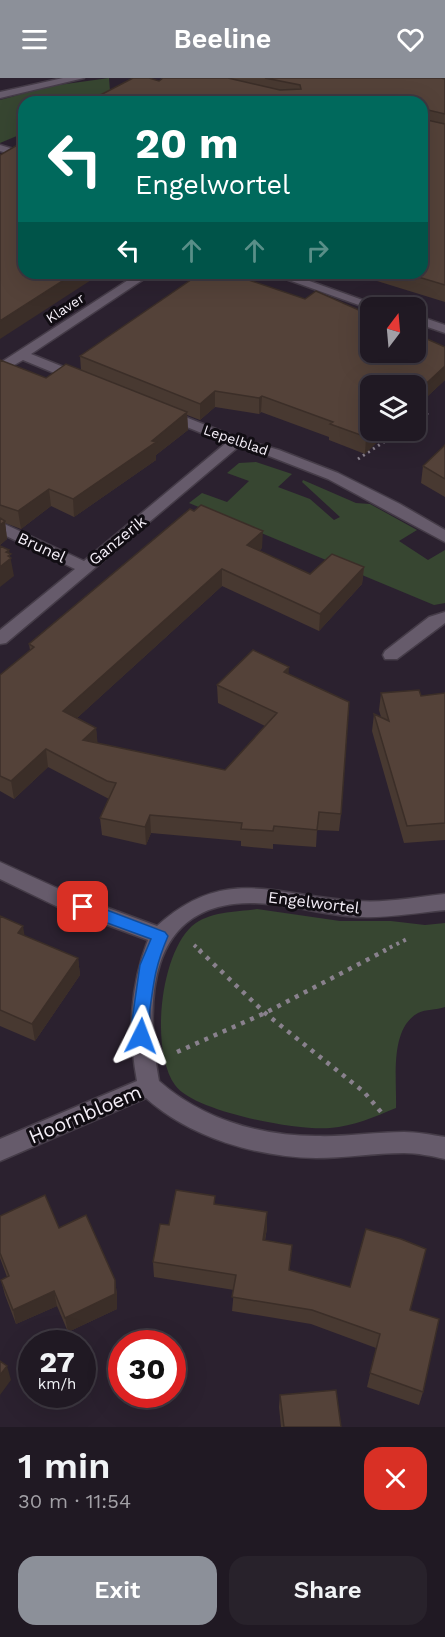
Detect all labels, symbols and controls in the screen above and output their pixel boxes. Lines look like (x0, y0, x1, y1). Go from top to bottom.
icon: menu (18, 23, 51, 56)
text: Beeline (174, 23, 271, 55)
icon: heart (394, 23, 427, 56)
text: 20 m (135, 119, 239, 168)
icon: left (36, 120, 114, 198)
text: Engelwortel (135, 169, 290, 201)
icon: left (112, 234, 145, 267)
icon: ahead (175, 234, 208, 267)
icon: ahead (238, 234, 271, 267)
icon: right (301, 234, 334, 267)
street label: Klaver (43, 290, 87, 326)
north arrow (360, 297, 426, 363)
map controls (360, 297, 426, 441)
button: layers (360, 375, 426, 441)
street label: Lepelblad (202, 422, 270, 458)
street label: Ganzerik (85, 512, 150, 569)
street label: Brunel (15, 528, 69, 567)
pin (57, 881, 108, 932)
street label: Engelwortel (267, 887, 361, 918)
icon: arrive (66, 890, 99, 923)
position arrow (109, 1004, 173, 1068)
street label: Hoornbloem (25, 1079, 145, 1149)
speed limit sign: 30 (108, 1330, 186, 1408)
text: 27 (39, 1344, 75, 1379)
text: km/h (38, 1375, 76, 1393)
text: 1 min (18, 1445, 110, 1487)
button: close (364, 1447, 427, 1510)
text: 30 m · 11:54 (18, 1489, 131, 1513)
button: Exit (18, 1556, 217, 1625)
button: Share (229, 1556, 427, 1625)

